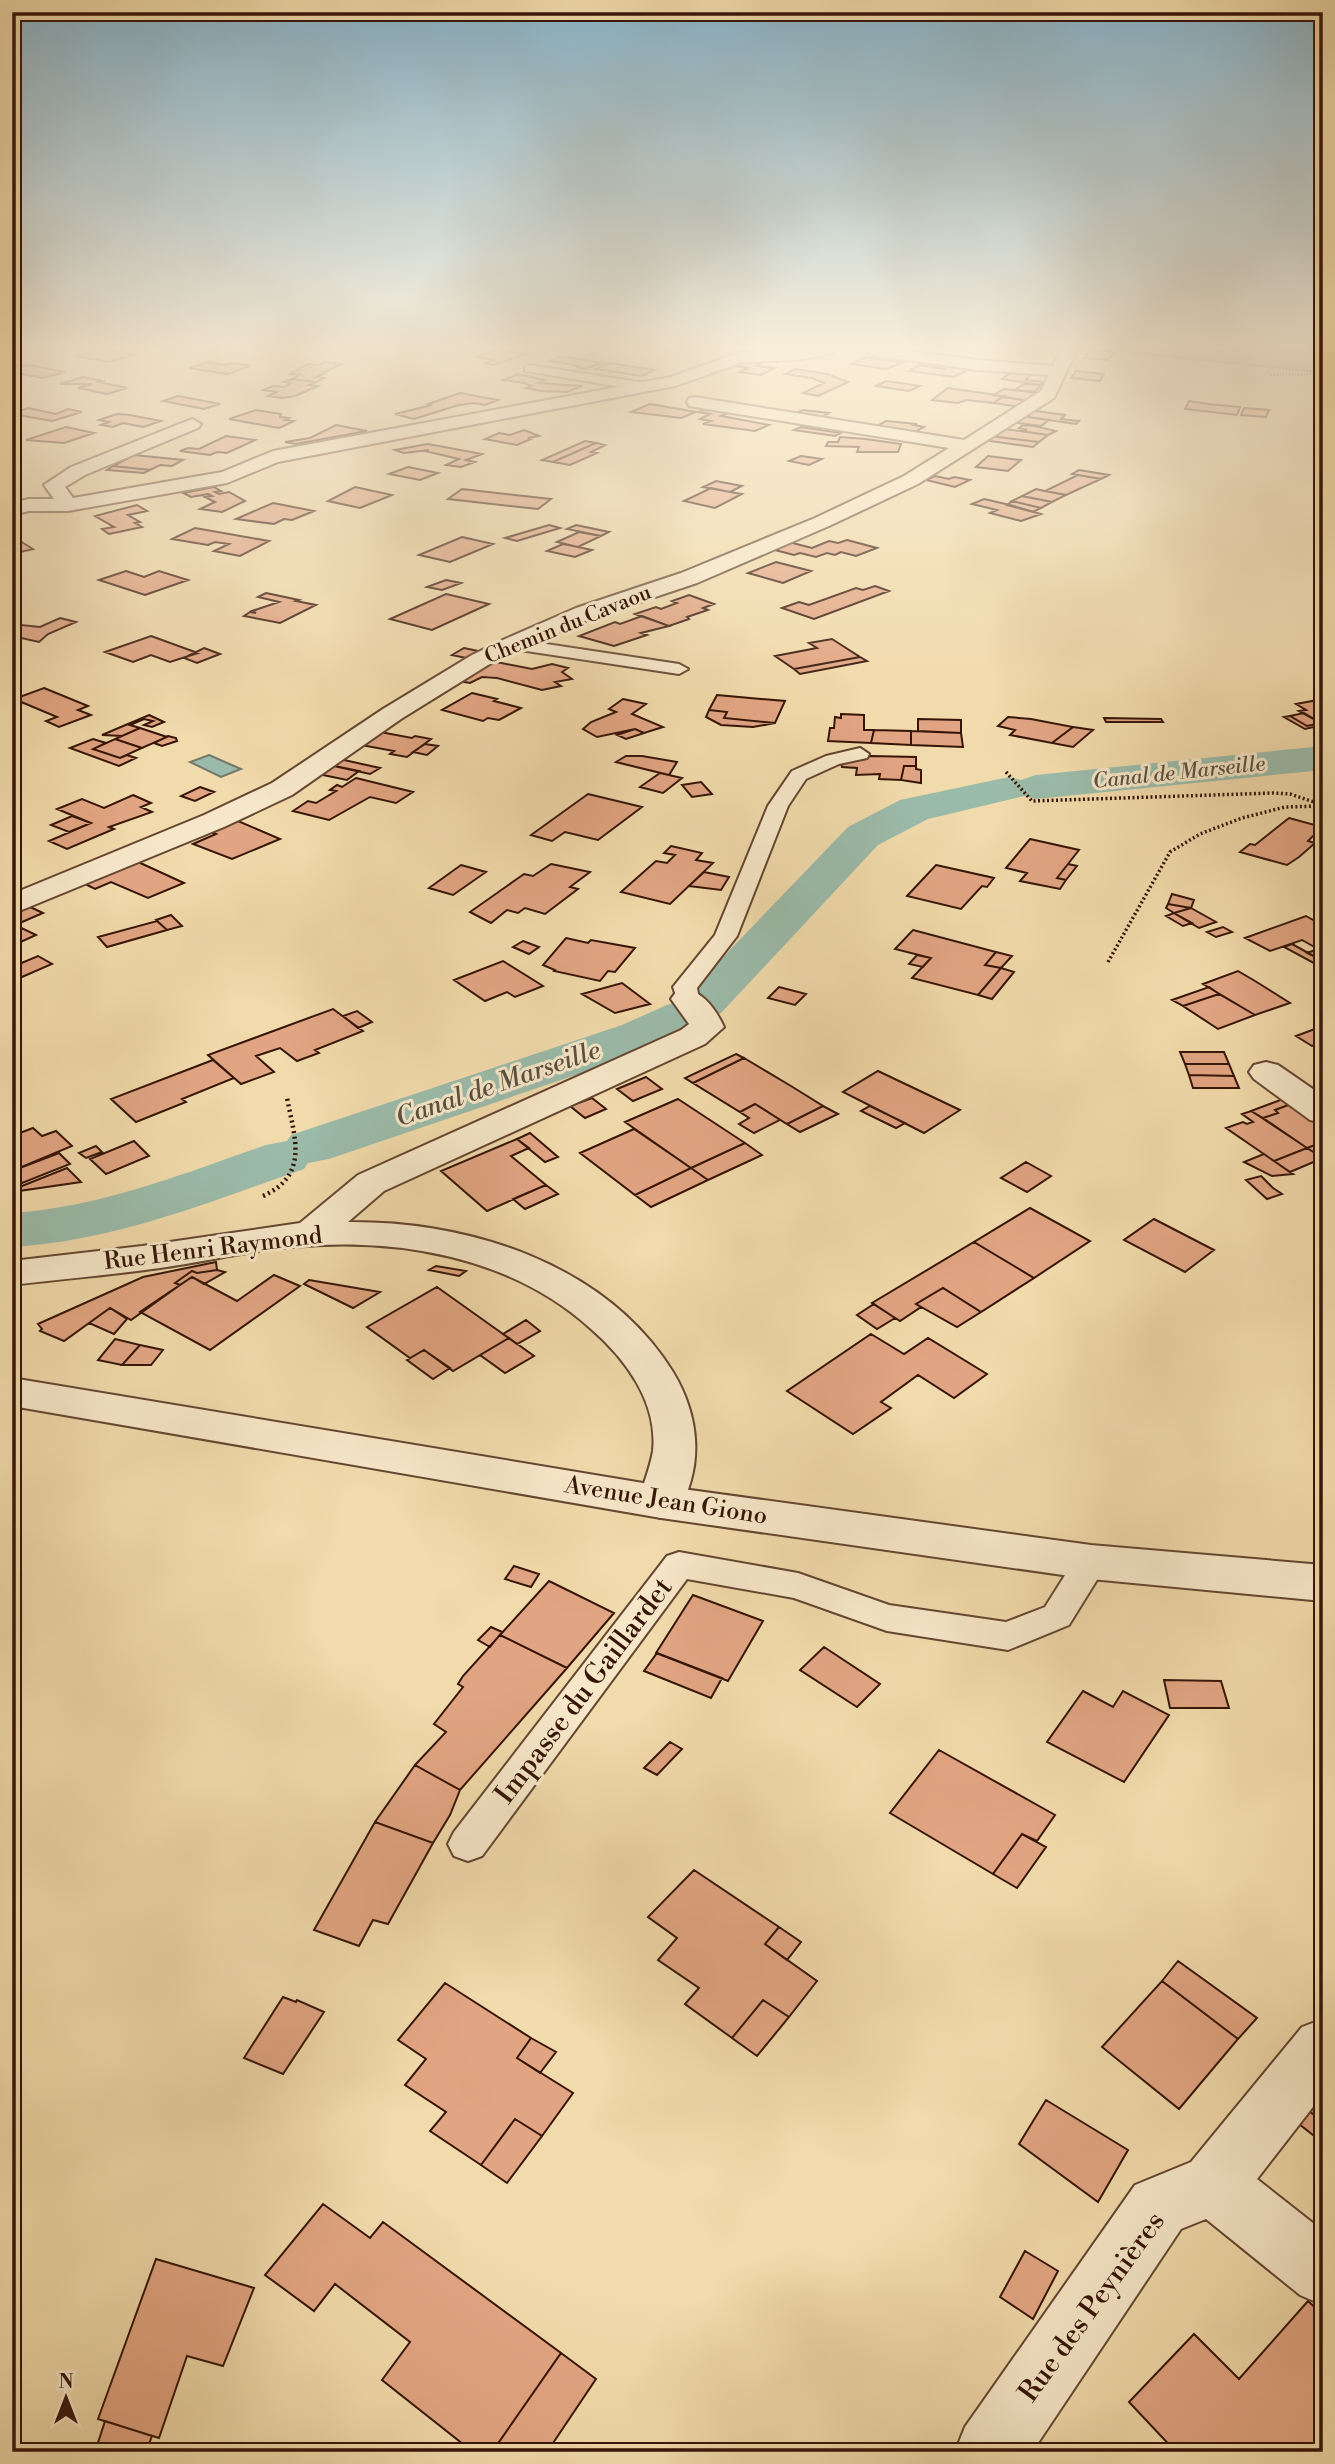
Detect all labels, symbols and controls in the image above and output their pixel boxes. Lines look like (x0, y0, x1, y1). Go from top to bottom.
street label: Chemin du Cavaou (481, 580, 655, 670)
water label: Canal de Marseille (1092, 751, 1267, 795)
water label: Canal de Marseille (392, 1034, 604, 1134)
street label: Rue Henri Raymond (102, 1221, 324, 1277)
street label: Avenue Jean Giono (562, 1470, 769, 1532)
street label: Impasse du Gaillardet (488, 1571, 680, 1811)
street label: Rue des Peynières (1011, 2205, 1173, 2409)
north arrow (32, 2362, 102, 2432)
text: N (58, 2370, 74, 2394)

